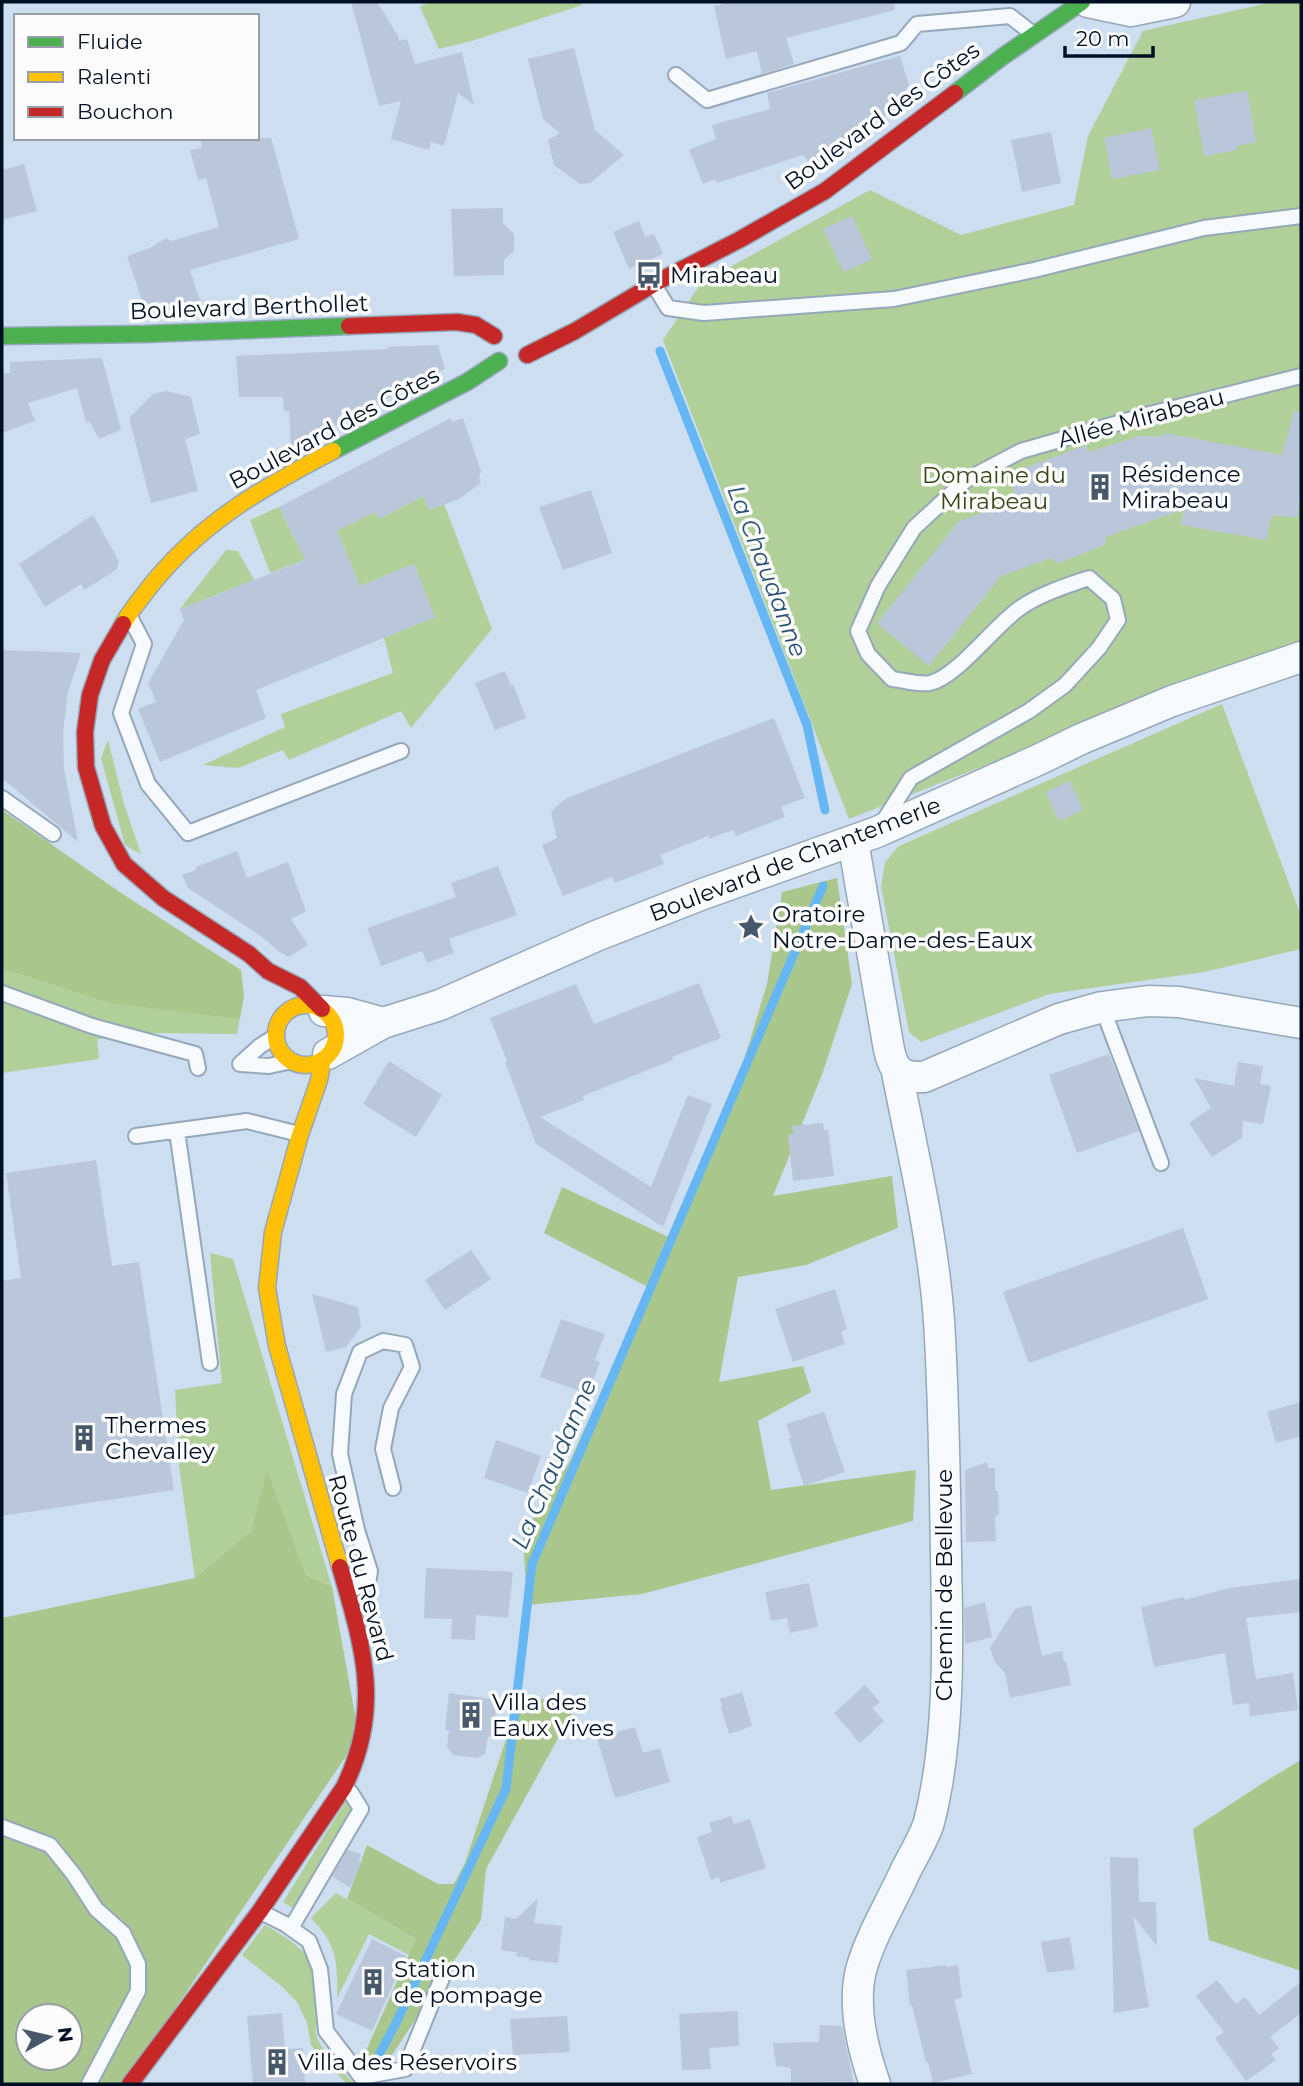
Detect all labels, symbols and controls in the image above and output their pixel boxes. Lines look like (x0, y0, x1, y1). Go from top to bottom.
legend (14, 14, 259, 140)
scale bar (1065, 14, 1152, 58)
text: 20 m (1076, 26, 1130, 51)
text: Fluide (77, 29, 143, 54)
street label: Boulevard des Côtes (779, 36, 985, 196)
text: Ralenti (77, 64, 151, 89)
text: Bouchon (77, 99, 173, 124)
bus stop icon: Mirabeau (634, 260, 664, 290)
place label: Mirabeau (670, 261, 778, 289)
street label: Boulevard Berthollet (129, 289, 369, 325)
street label: Boulevard des Côtes (224, 361, 444, 495)
street label: Allée Mirabeau (1055, 382, 1227, 454)
place label: Résidence Mirabeau (1121, 460, 1241, 514)
park label: Domaine du Mirabeau (922, 461, 1066, 515)
building icon: Résidence Mirabeau (1085, 472, 1115, 502)
water label: La Chaudanne (721, 481, 814, 661)
street label: Boulevard de Chantemerle (645, 790, 945, 928)
place label: Oratoire Notre-Dame-des-Eaux (772, 900, 1032, 954)
place icon: Oratoire Notre-Dame-des-Eaux (736, 912, 766, 942)
water label: La Chaudanne (505, 1374, 602, 1553)
place label: Thermes Chevalley (105, 1411, 215, 1465)
building icon: Thermes Chevalley (69, 1423, 99, 1453)
street label: Chemin de Bellevue (930, 1469, 958, 1701)
street label: Route du Revard (323, 1471, 399, 1665)
place label: Villa des Eaux Vives (492, 1688, 614, 1742)
building icon: Villa des Eaux Vives (456, 1700, 486, 1730)
place label: Station de pompage (394, 1955, 543, 2009)
building icon: Station de pompage (358, 1967, 388, 1997)
north arrow (14, 2002, 84, 2072)
text: N (53, 2025, 78, 2044)
building icon: Villa des Réservoirs (262, 2047, 292, 2077)
place label: Villa des Réservoirs (298, 2048, 517, 2076)

